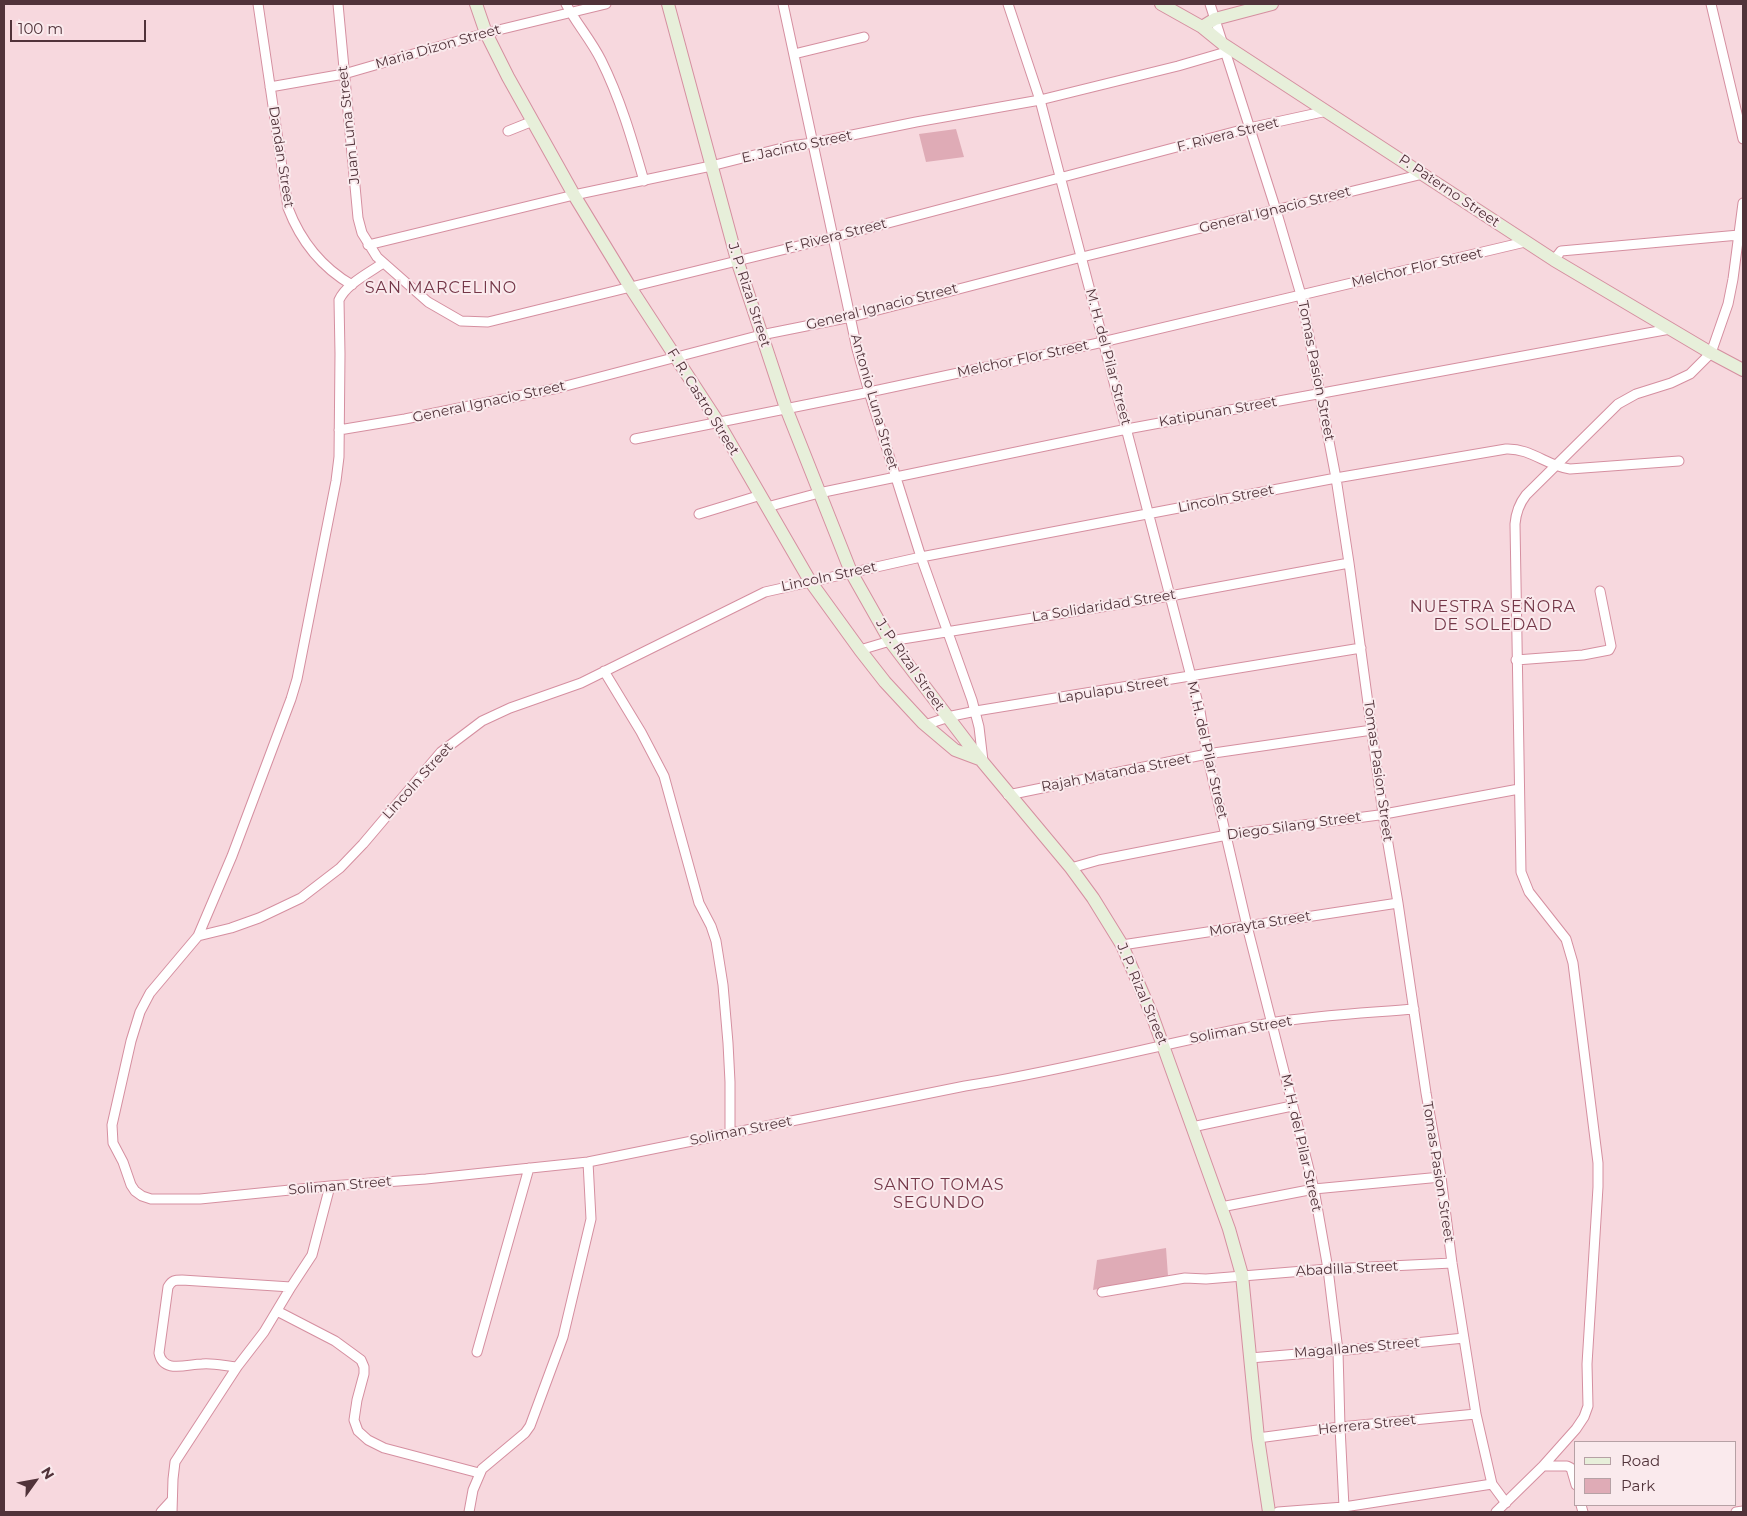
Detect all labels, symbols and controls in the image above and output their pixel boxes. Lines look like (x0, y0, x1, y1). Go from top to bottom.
scale bar (12, 10, 149, 42)
text: 100 m (18, 19, 63, 38)
street label: Maria Dizon Street (373, 21, 503, 73)
street label: Juan Luna Street (334, 65, 364, 185)
street label: Dandan Street (265, 105, 297, 209)
street label: F. Rivera Street (1175, 114, 1281, 156)
street label: E. Jacinto Street (740, 127, 854, 167)
street label: P. Paterno Street (1395, 151, 1503, 231)
street label: General Ignacio Street (1197, 183, 1353, 237)
street label: F. Rivera Street (783, 215, 889, 257)
street label: J. P. Rizal Street (724, 241, 774, 349)
street label: Melchor Flor Street (1350, 245, 1484, 291)
district label: SAN MARCELINO (363, 278, 519, 298)
street label: General Ignacio Street (804, 280, 960, 334)
street label: M. H. del Pilar Street (1082, 287, 1134, 427)
street label: Tomas Pasion Street (1294, 299, 1338, 443)
street label: Antonio Luna Street (847, 332, 901, 472)
street label: Melchor Flor Street (956, 337, 1090, 381)
street label: F. R. Castro Street (663, 345, 743, 459)
street label: General Ignacio Street (411, 378, 567, 426)
street label: Katipunan Street (1158, 393, 1278, 431)
street label: Lincoln Street (1177, 481, 1275, 517)
street label: Lincoln Street (780, 559, 878, 595)
street label: La Solidaridad Street (1031, 586, 1177, 626)
district label: NUESTRA SEÑORA DE SOLEDAD (1408, 597, 1578, 635)
street label: J. P. Rizal Street (872, 616, 948, 714)
street label: Lapulapu Street (1056, 673, 1170, 707)
street label: M. H. del Pilar Street (1183, 679, 1231, 821)
street label: Tomas Pasion Street (1360, 699, 1396, 843)
street label: Lincoln Street (379, 739, 457, 823)
street label: Rajah Matanda Street (1040, 750, 1192, 796)
street label: Diego Silang Street (1226, 808, 1362, 844)
street label: Morayta Street (1208, 908, 1312, 940)
street label: J. P. Rizal Street (1113, 941, 1171, 1047)
street label: Soliman Street (1189, 1013, 1293, 1047)
street label: M. H. del Pilar Street (1277, 1072, 1325, 1214)
street label: Tomas Pasion Street (1419, 1100, 1457, 1244)
street label: Soliman Street (689, 1113, 793, 1149)
street label: Soliman Street (288, 1173, 392, 1199)
district label: SANTO TOMAS SEGUNDO (872, 1175, 1006, 1213)
street label: Abadilla Street (1295, 1258, 1399, 1280)
street label: Magallanes Street (1293, 1334, 1421, 1362)
street label: Herrera Street (1317, 1411, 1417, 1439)
legend (1574, 1441, 1737, 1506)
text: Road (1621, 1451, 1660, 1470)
north arrow (10, 1456, 60, 1506)
text: N (37, 1463, 58, 1483)
text: Park (1621, 1476, 1655, 1495)

